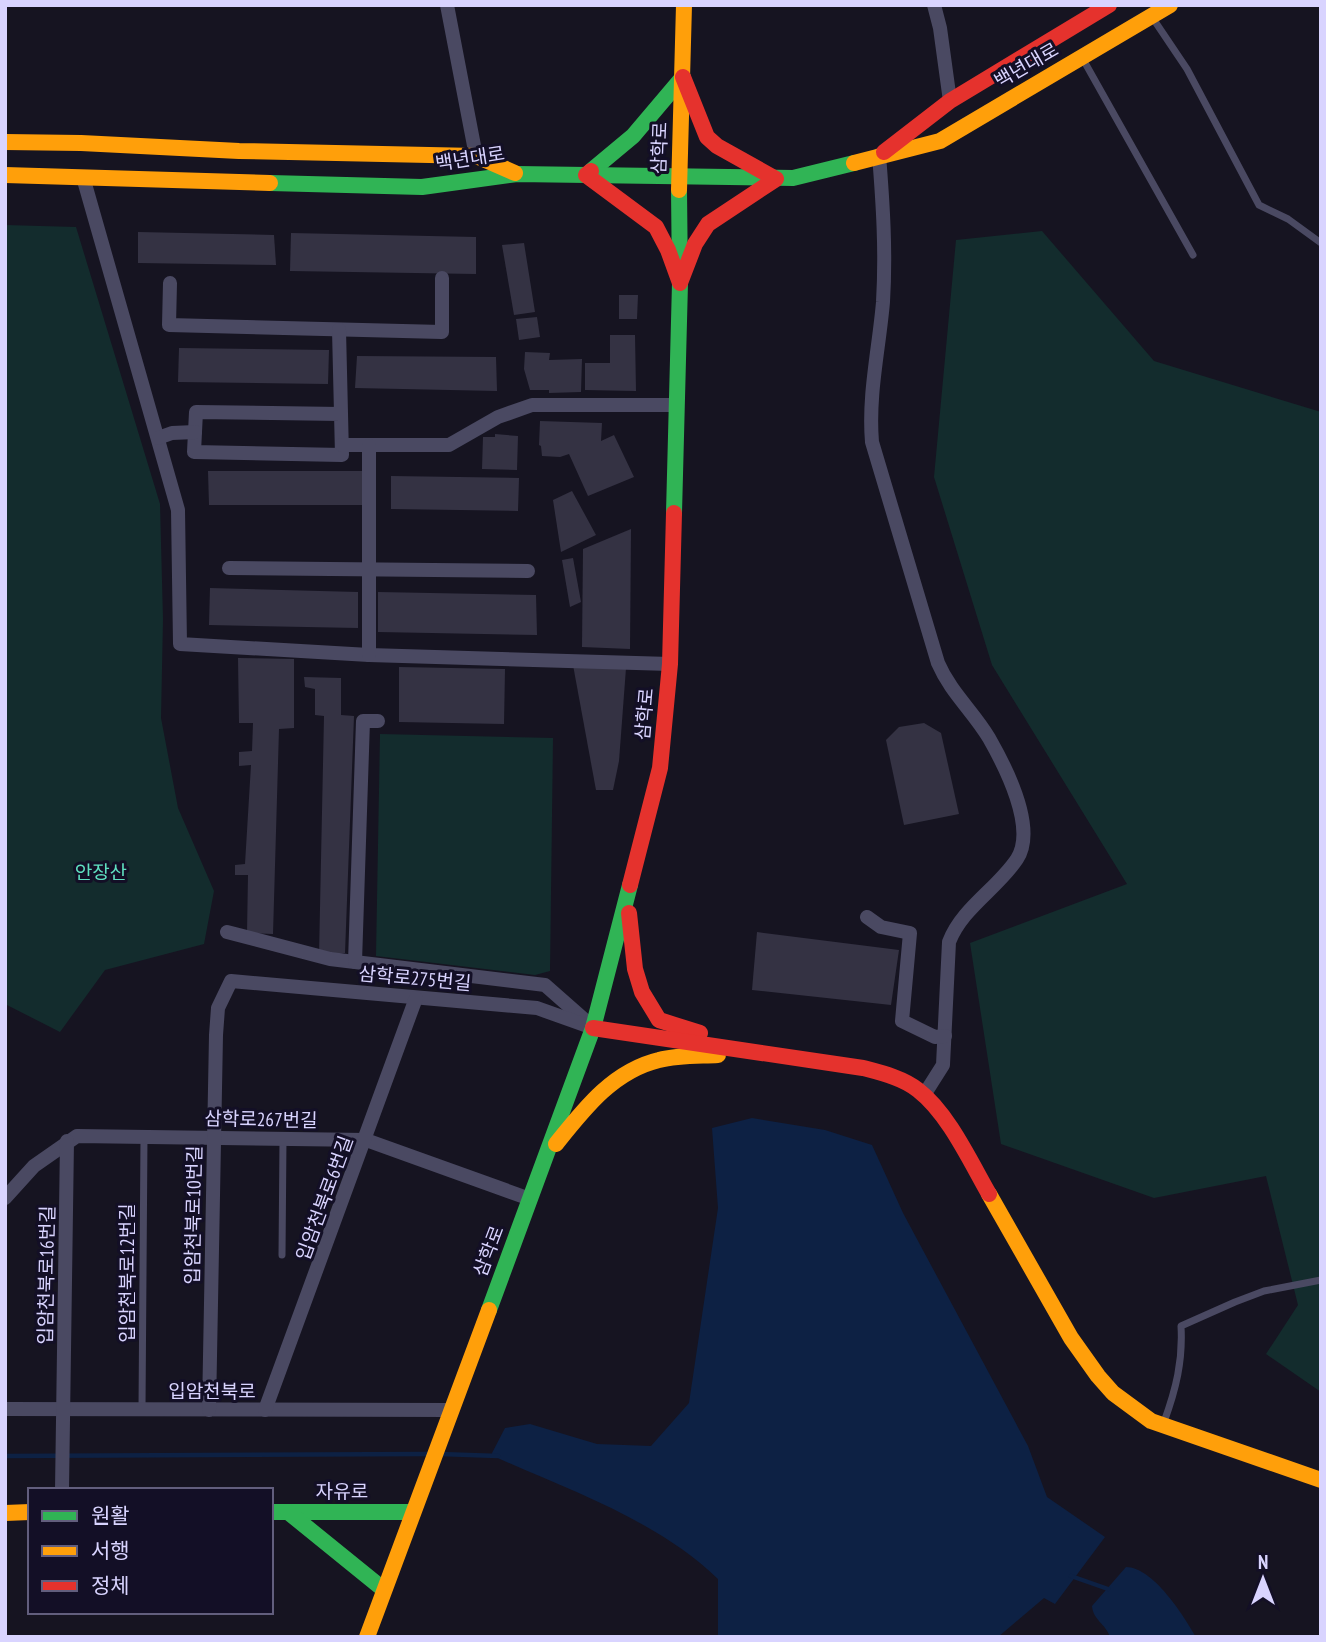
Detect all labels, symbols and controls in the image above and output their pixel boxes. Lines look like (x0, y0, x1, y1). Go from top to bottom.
street label: 백년대로 (990, 37, 1062, 93)
street label: 삼학로 (646, 121, 672, 175)
street label: 백년대로 (434, 141, 506, 175)
street label: 삼학로 (630, 687, 658, 741)
park label: 안장산 (75, 860, 127, 884)
street label: 삼학로275번길 (358, 961, 472, 995)
street label: 삼학로267번길 (204, 1106, 318, 1132)
street label: 입암천북로6번길 (290, 1132, 358, 1264)
street label: 입암천북로10번길 (180, 1145, 206, 1285)
street label: 입암천북로12번길 (115, 1203, 139, 1343)
street label: 입암천북로16번길 (33, 1205, 59, 1345)
street label: 삼학로 (467, 1222, 509, 1280)
street label: 입암천북로 (168, 1379, 256, 1403)
street label: 자유로 (316, 1479, 368, 1503)
legend (28, 1488, 273, 1614)
text: 원활 (91, 1502, 130, 1529)
text: 서행 (91, 1537, 130, 1564)
north arrow (1228, 1544, 1298, 1614)
text: N (1258, 1550, 1268, 1574)
text: 정체 (91, 1572, 130, 1599)

